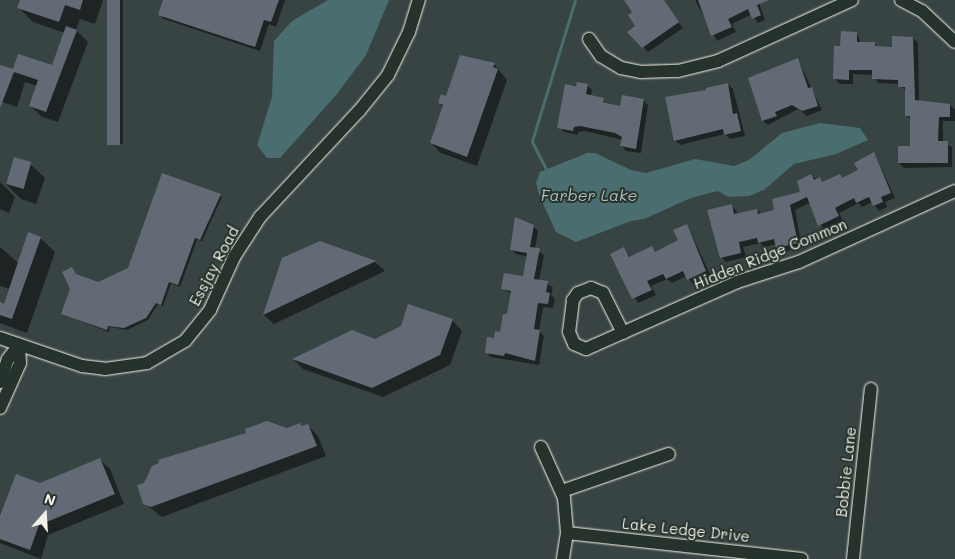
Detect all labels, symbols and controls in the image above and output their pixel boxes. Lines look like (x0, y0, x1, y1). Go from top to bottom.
water label: Farber Lake (541, 185, 637, 205)
street label: Hidden Ridge Common (691, 215, 849, 293)
street label: Essjay Road (186, 223, 242, 309)
street label: Bobbie Lane (832, 426, 860, 518)
north arrow (20, 489, 70, 539)
text: N (42, 489, 58, 510)
street label: Lake Ledge Drive (621, 514, 751, 546)

